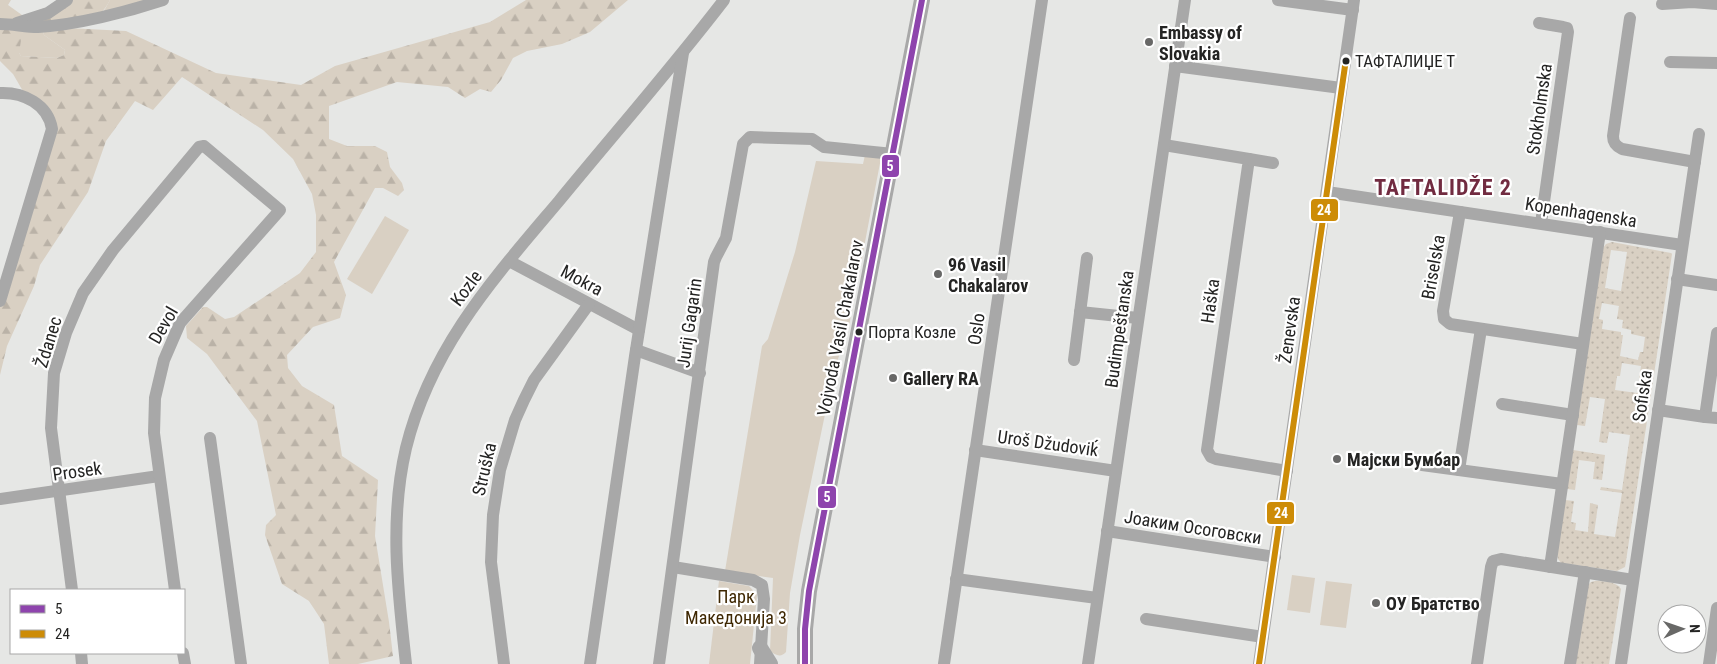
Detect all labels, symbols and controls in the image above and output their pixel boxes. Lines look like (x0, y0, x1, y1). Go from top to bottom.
place label: Embassy of Slovakia (1159, 22, 1242, 64)
marker: Embassy of Slovakia (1143, 36, 1155, 48)
place label: ТАФТАЛИЏЕ Т (1355, 51, 1455, 71)
marker: ТАФТАЛИЏЕ Т (1341, 56, 1351, 66)
street label: Stokholmska (1522, 62, 1556, 156)
line badge: 5 (881, 154, 900, 178)
text: 5 (886, 158, 894, 174)
district label: TAFTALIDŽE 2 (1374, 175, 1512, 200)
street label: Kopenhagenska (1524, 193, 1638, 231)
line badge: 24 (1310, 198, 1339, 222)
text: 24 (1317, 202, 1331, 218)
street label: Briselska (1417, 233, 1449, 301)
street label: Vojvoda Vasil Chakalarov (813, 238, 867, 418)
place label: 96 Vasil Chakalarov (948, 254, 1028, 296)
street label: Mokra (557, 260, 607, 300)
street label: Kozle (446, 266, 486, 310)
marker: 96 Vasil Chakalarov (932, 268, 944, 280)
street label: Budimpeštanska (1100, 269, 1138, 389)
street label: Jurij Gagarin (672, 277, 706, 369)
street label: Haška (1196, 277, 1224, 325)
street label: Ženevska (1274, 295, 1304, 365)
street label: Devol (144, 303, 182, 347)
street label: Oslo (963, 312, 989, 346)
street label: Ždanec (30, 314, 66, 370)
place label: Порта Козле (868, 322, 956, 342)
marker: Порта Козле (854, 327, 864, 337)
place label: Gallery RA (903, 368, 979, 389)
street label: Sofiska (1628, 369, 1656, 423)
marker: Gallery RA (887, 372, 899, 384)
street label: Uroš Džudoviḱ (996, 426, 1100, 460)
street label: Struška (468, 440, 500, 498)
place label: Мајски Бумбар (1347, 449, 1460, 470)
marker: Мајски Бумбар (1331, 453, 1343, 465)
street label: Prosek (51, 457, 103, 485)
line badge: 5 (817, 485, 837, 509)
text: 5 (823, 489, 831, 505)
line badge: 24 (1266, 501, 1295, 525)
text: 24 (1274, 505, 1288, 521)
street label: Јоаким Осоговски (1123, 506, 1263, 548)
park label: Парк Македонија 3 (685, 586, 787, 628)
legend (10, 589, 185, 654)
place label: ОУ Братство (1386, 593, 1480, 614)
marker: ОУ Братство (1370, 597, 1382, 609)
text: 5 (55, 600, 62, 618)
north arrow (1657, 604, 1707, 654)
text: N (1687, 624, 1703, 633)
text: 24 (55, 625, 70, 643)

